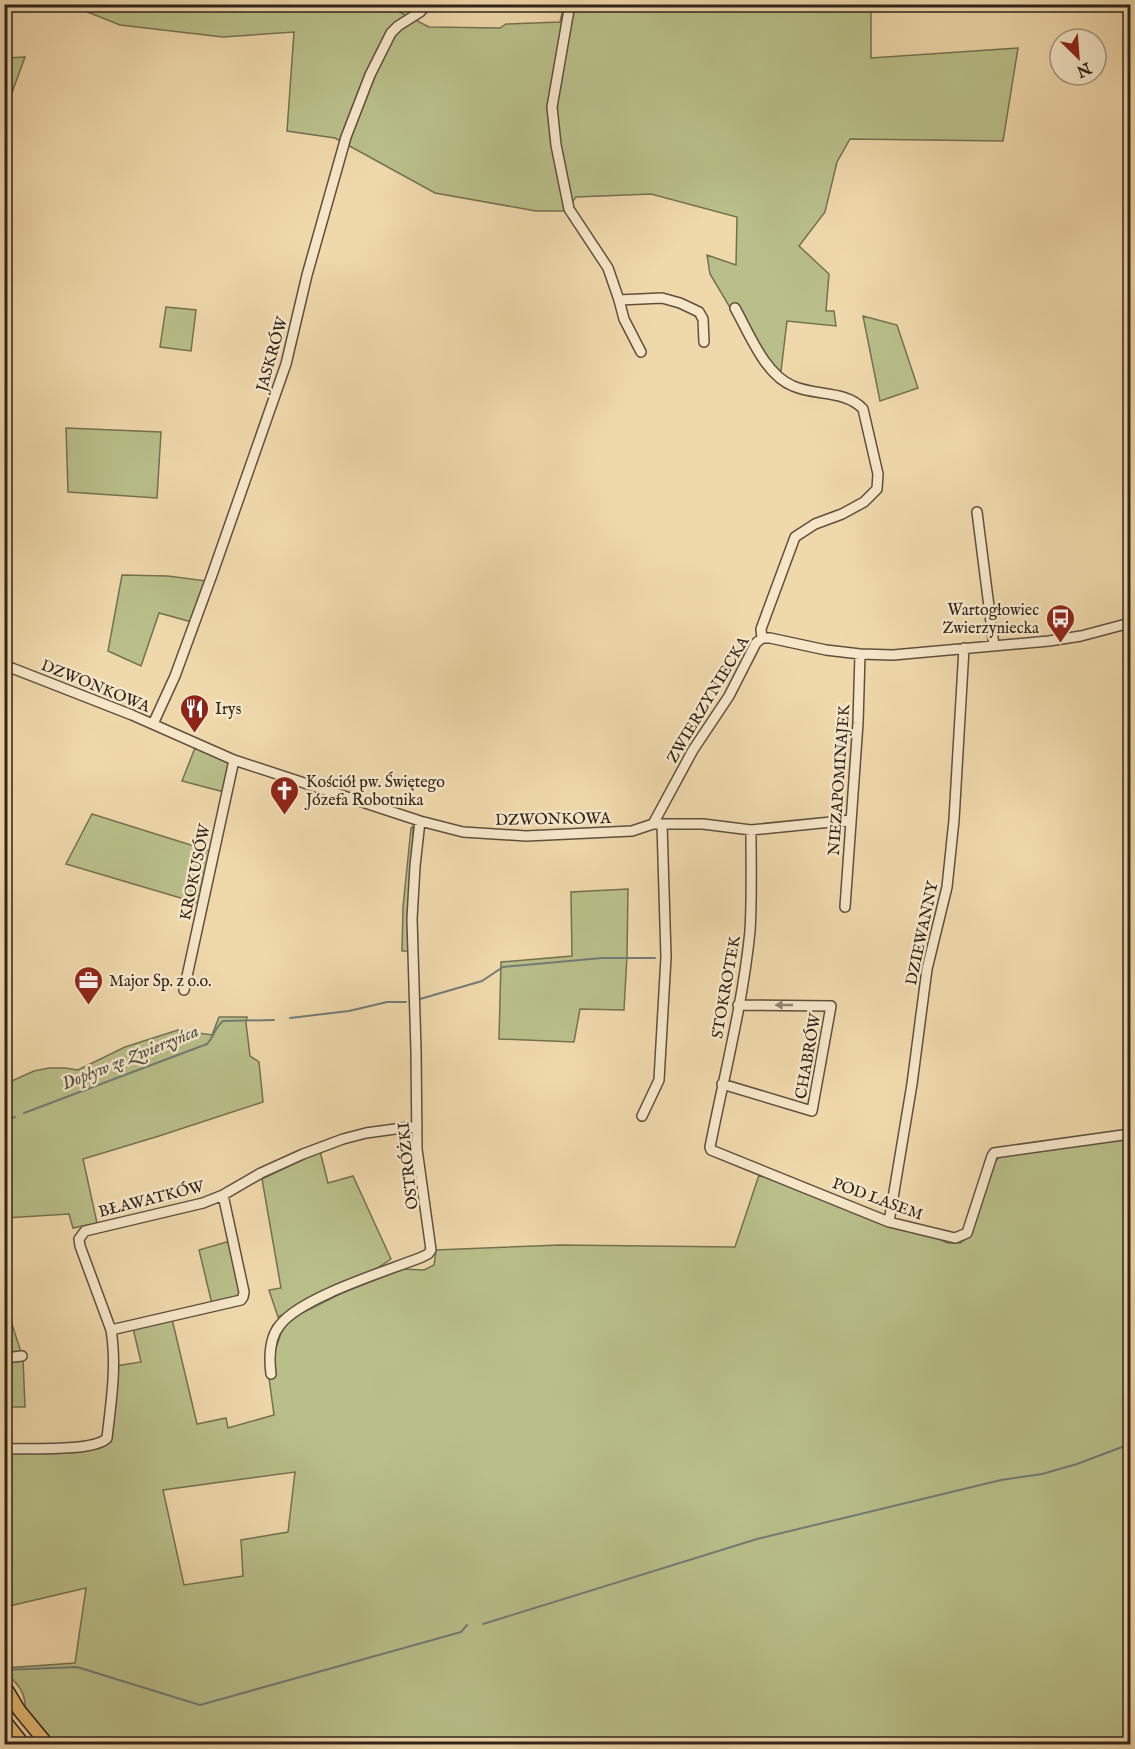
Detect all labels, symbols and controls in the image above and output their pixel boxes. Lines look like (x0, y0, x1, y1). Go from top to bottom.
north arrow (1048, 27, 1108, 87)
text: N (1073, 56, 1095, 81)
street label: JASKRÓW (250, 314, 293, 396)
place label: Wartogłowiec Zwierzyniecka (942, 601, 1039, 639)
bus stop icon: Wartogłowiec Zwierzyniecka (1044, 602, 1076, 644)
street label: ZWIERZYNIECKA (663, 632, 755, 767)
street label: DZWONKOWA (38, 656, 154, 718)
restaurant icon: Irys (178, 692, 210, 734)
place label: Irys (215, 700, 242, 720)
street label: NIEZAPOMINAJEK (825, 704, 855, 856)
place label: Kościół pw. Świętego Józefa Robotnika (304, 771, 445, 811)
church icon: Kościół pw. Świętego Józefa Robotnika (269, 774, 301, 816)
street label: DZWONKOWA (495, 809, 612, 831)
street label: KROKUSÓW (174, 821, 216, 922)
street label: DZIEWANNY (902, 878, 944, 987)
street label: STOKROTEK (708, 934, 746, 1040)
office icon: Major Sp. z o.o. (72, 964, 104, 1006)
place label: Major Sp. z o.o. (109, 972, 212, 992)
one-way arrow (775, 1000, 794, 1010)
street label: CHABRÓW (790, 1011, 826, 1101)
water label: Dopływ ze Zwierzyńca (59, 1020, 202, 1096)
street label: OSTRÓŻKI (392, 1121, 424, 1211)
street label: POD LASEM (829, 1174, 925, 1226)
street label: BŁAWATKÓW (96, 1175, 207, 1223)

